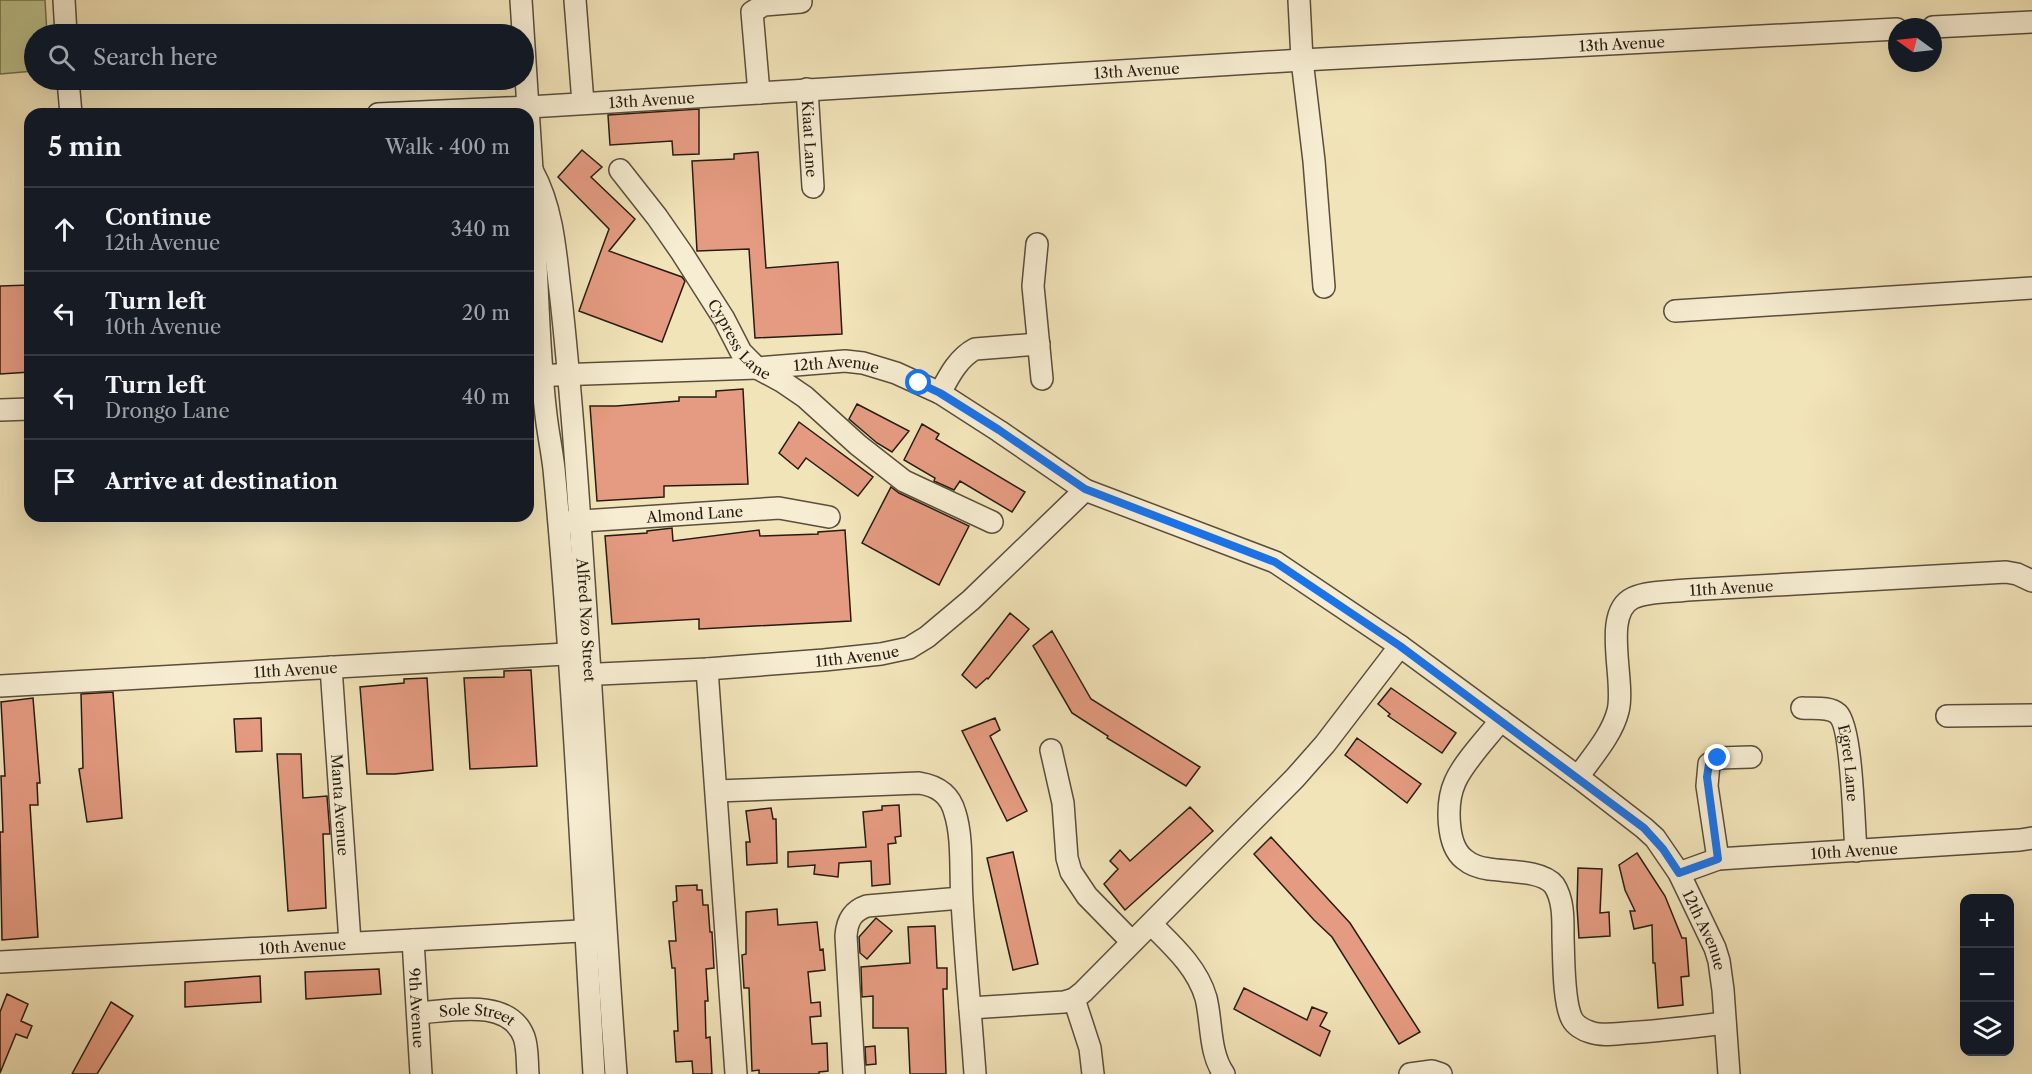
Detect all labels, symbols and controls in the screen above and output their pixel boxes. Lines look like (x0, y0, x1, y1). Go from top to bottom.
north arrow (1888, 18, 1942, 72)
search box (24, 24, 534, 90)
street label: 13th Avenue (1579, 32, 1665, 55)
icon: search (45, 41, 78, 74)
text: Search here (93, 44, 218, 71)
street label: 13th Avenue (1093, 58, 1180, 82)
street label: 13th Avenue (608, 87, 695, 112)
street label: Kiaat Lane (798, 100, 822, 178)
text: 5 min (48, 131, 122, 163)
text: Walk · 400 m (385, 135, 510, 159)
text: Continue (105, 204, 211, 231)
icon: ahead (48, 213, 81, 246)
text: 340 m (451, 217, 510, 241)
text: 12th Avenue (105, 231, 220, 255)
text: Turn left (105, 288, 206, 315)
street label: Cypress Lane (704, 295, 774, 383)
icon: left (48, 297, 81, 330)
text: 20 m (462, 301, 510, 325)
text: 10th Avenue (105, 315, 221, 339)
street label: 12th Avenue (793, 351, 882, 377)
route start (905, 369, 931, 395)
text: Turn left (105, 372, 206, 399)
icon: left (48, 381, 81, 414)
text: 40 m (462, 385, 510, 409)
text: Drongo Lane (105, 399, 230, 423)
icon: arrive (48, 465, 81, 498)
text: Arrive at destination (105, 468, 338, 495)
street label: Almond Lane (645, 501, 744, 526)
street label: Alfred Nzo Street (573, 557, 600, 683)
street label: 11th Avenue (1689, 576, 1774, 599)
street label: 11th Avenue (815, 641, 901, 670)
street label: 11th Avenue (253, 657, 338, 681)
street label: Egret Lane (1834, 722, 1863, 802)
route end (1704, 744, 1730, 770)
street label: Manta Avenue (328, 753, 354, 856)
street label: 10th Avenue (1810, 838, 1898, 863)
street label: 12th Avenue (1679, 886, 1730, 971)
map controls (1960, 894, 2014, 1056)
button: + (1960, 894, 2014, 948)
street label: 10th Avenue (258, 934, 347, 958)
button: − (1960, 948, 2014, 1002)
street label: 9th Avenue (405, 967, 429, 1048)
street label: Sole Street (438, 999, 520, 1030)
button: layers (1960, 1002, 2014, 1056)

